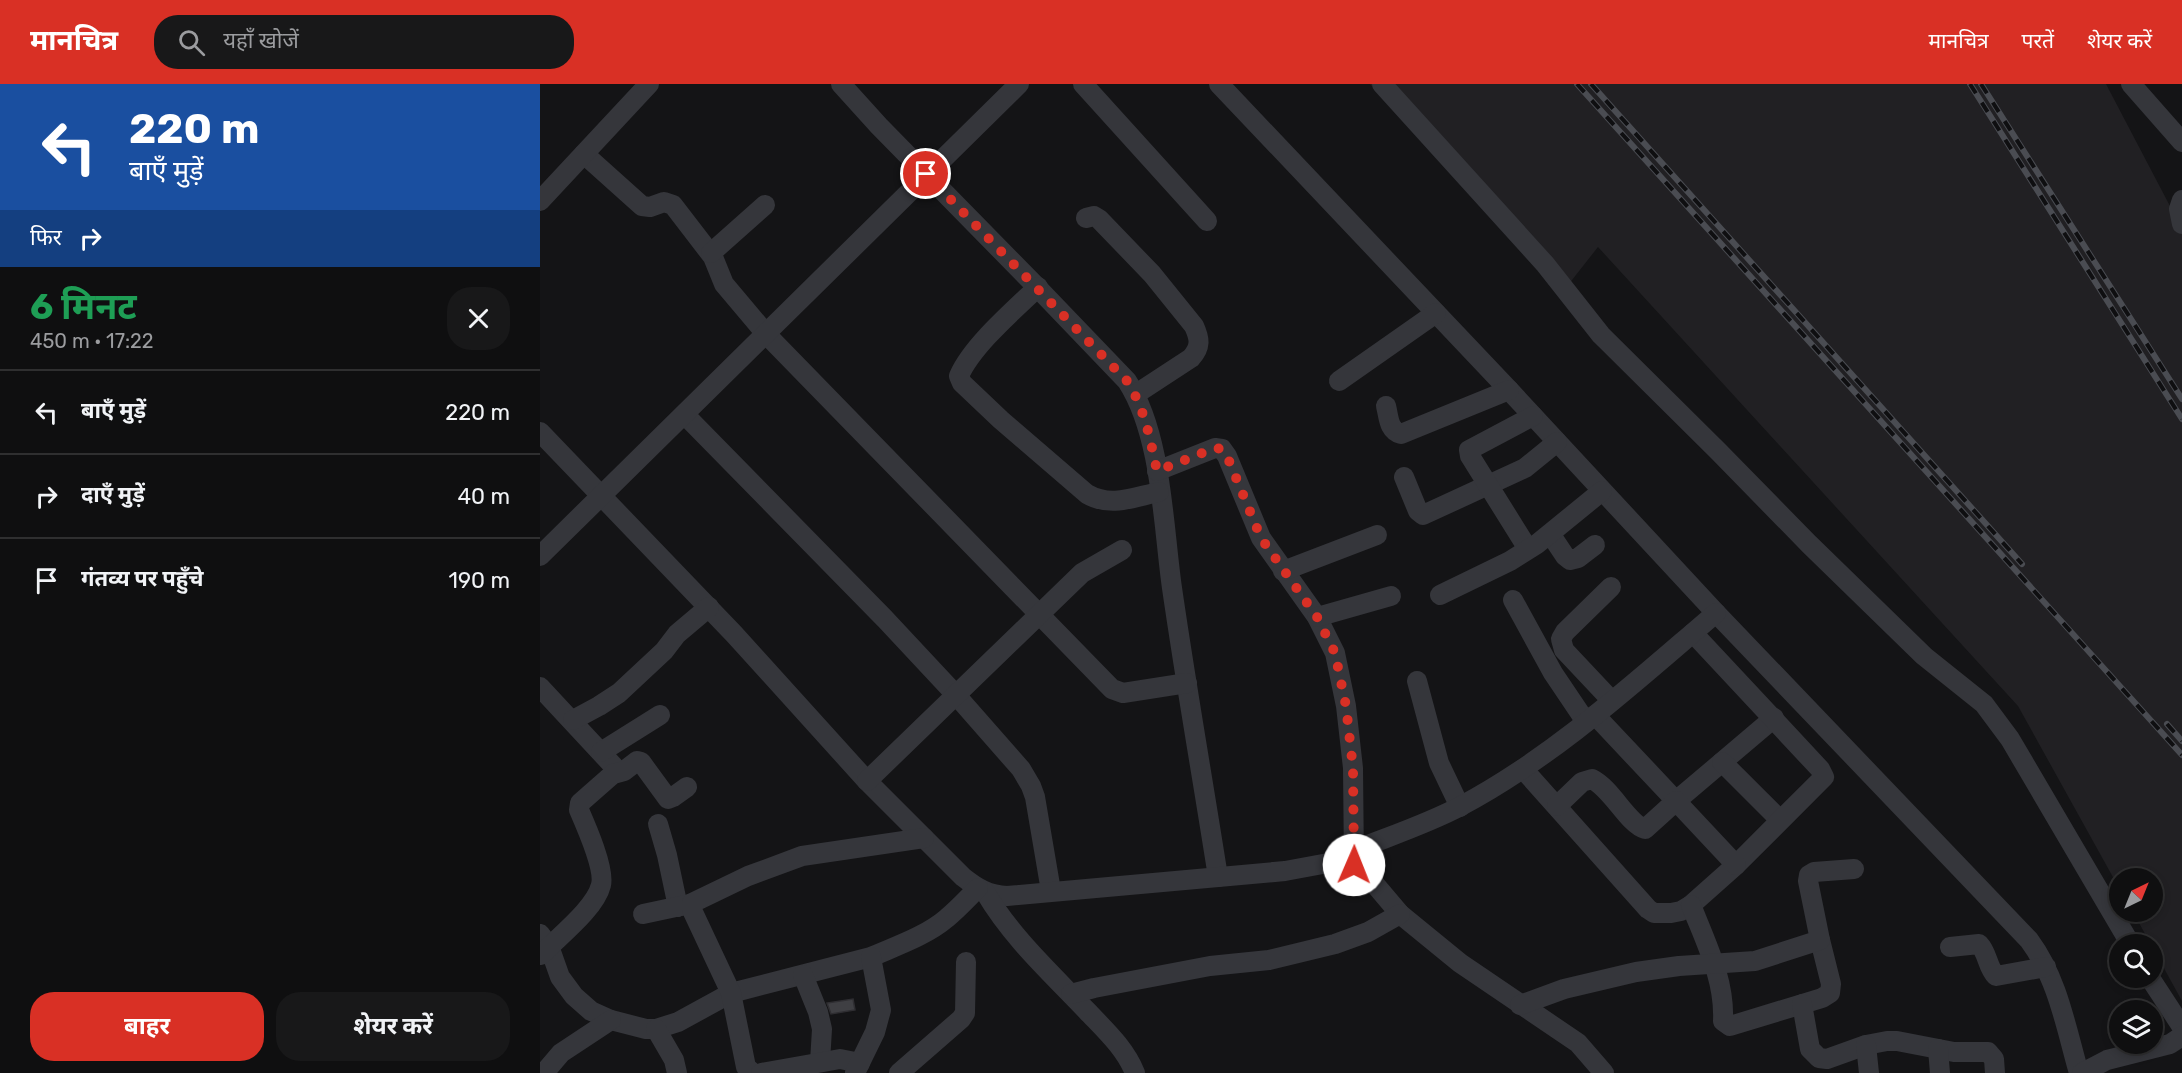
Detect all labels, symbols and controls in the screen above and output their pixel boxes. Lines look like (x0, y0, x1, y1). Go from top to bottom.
search box (154, 15, 574, 69)
text: मानचित्र (30, 24, 118, 57)
icon: search (175, 26, 208, 59)
text: यहाँ खोजें (223, 27, 299, 54)
text: मानचित्र (1929, 28, 1989, 53)
text: परतें (2022, 28, 2054, 53)
text: शेयर करें (2087, 28, 2152, 53)
text: 220 m (129, 104, 260, 154)
icon: left (30, 108, 108, 186)
pin (900, 148, 951, 199)
text: बाएँ मुड़ें (129, 155, 204, 187)
icon: arrive (909, 157, 942, 190)
icon: right (74, 222, 107, 255)
text: फिर (30, 224, 62, 251)
text: 6 मिनट (30, 285, 137, 328)
button: close (447, 287, 510, 350)
text: 450 m · 17:22 (30, 329, 154, 353)
icon: left (30, 396, 63, 429)
text: बाएँ मुड़ें (81, 397, 146, 424)
text: 220 m (445, 399, 510, 426)
icon: right (30, 480, 63, 513)
text: दाएँ मुड़ें (81, 481, 145, 508)
text: 40 m (457, 483, 510, 510)
icon: arrive (30, 564, 63, 597)
text: गंतव्य पर पहुँचे (81, 565, 203, 592)
text: 190 m (449, 567, 510, 594)
position arrow (1322, 833, 1386, 897)
north arrow (2109, 868, 2163, 922)
map controls (2109, 868, 2163, 1054)
button: search (2109, 934, 2163, 988)
button: बाहर (30, 992, 264, 1061)
button: शेयर करें (276, 992, 510, 1061)
button: layers (2109, 1000, 2163, 1054)

